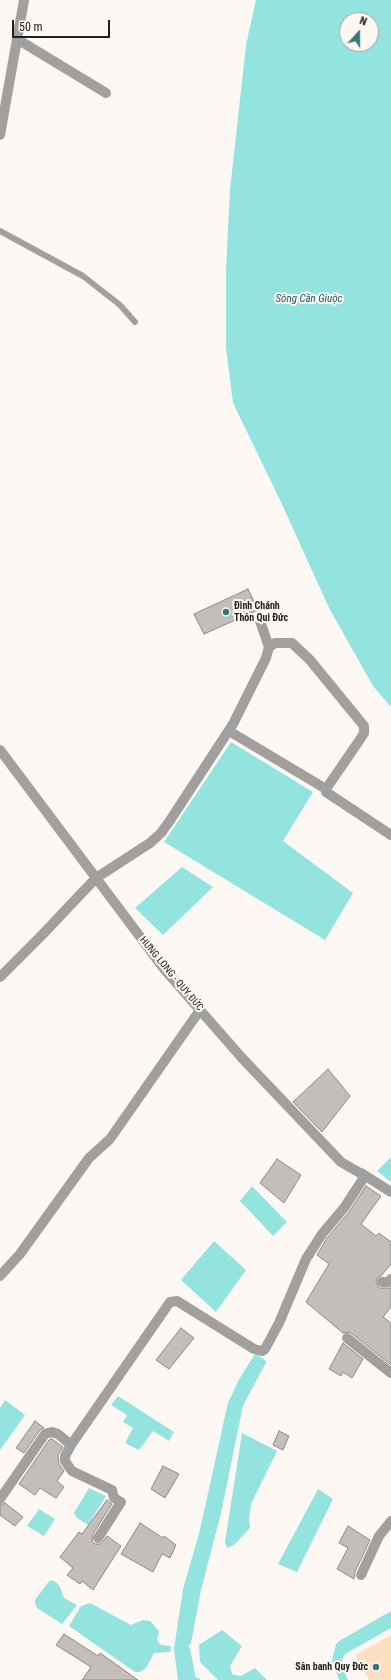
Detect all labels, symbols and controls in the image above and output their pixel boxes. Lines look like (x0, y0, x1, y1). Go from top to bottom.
scale bar (14, 12, 112, 38)
north arrow (339, 12, 379, 52)
text: N (358, 14, 369, 29)
text: 50 m (19, 20, 43, 34)
water label: Sông Cần Giuộc (276, 292, 342, 306)
place label: Đình Chánh Thôn Qui Đức (234, 600, 288, 624)
marker: Đình Chánh Thôn Qui Đức (221, 607, 231, 617)
street label: HƯNG LONG - QUY ĐỨC (136, 934, 206, 1014)
place label: Sân banh Quy Đức (295, 1661, 368, 1673)
marker: Sân banh Quy Đức (371, 1662, 381, 1672)

